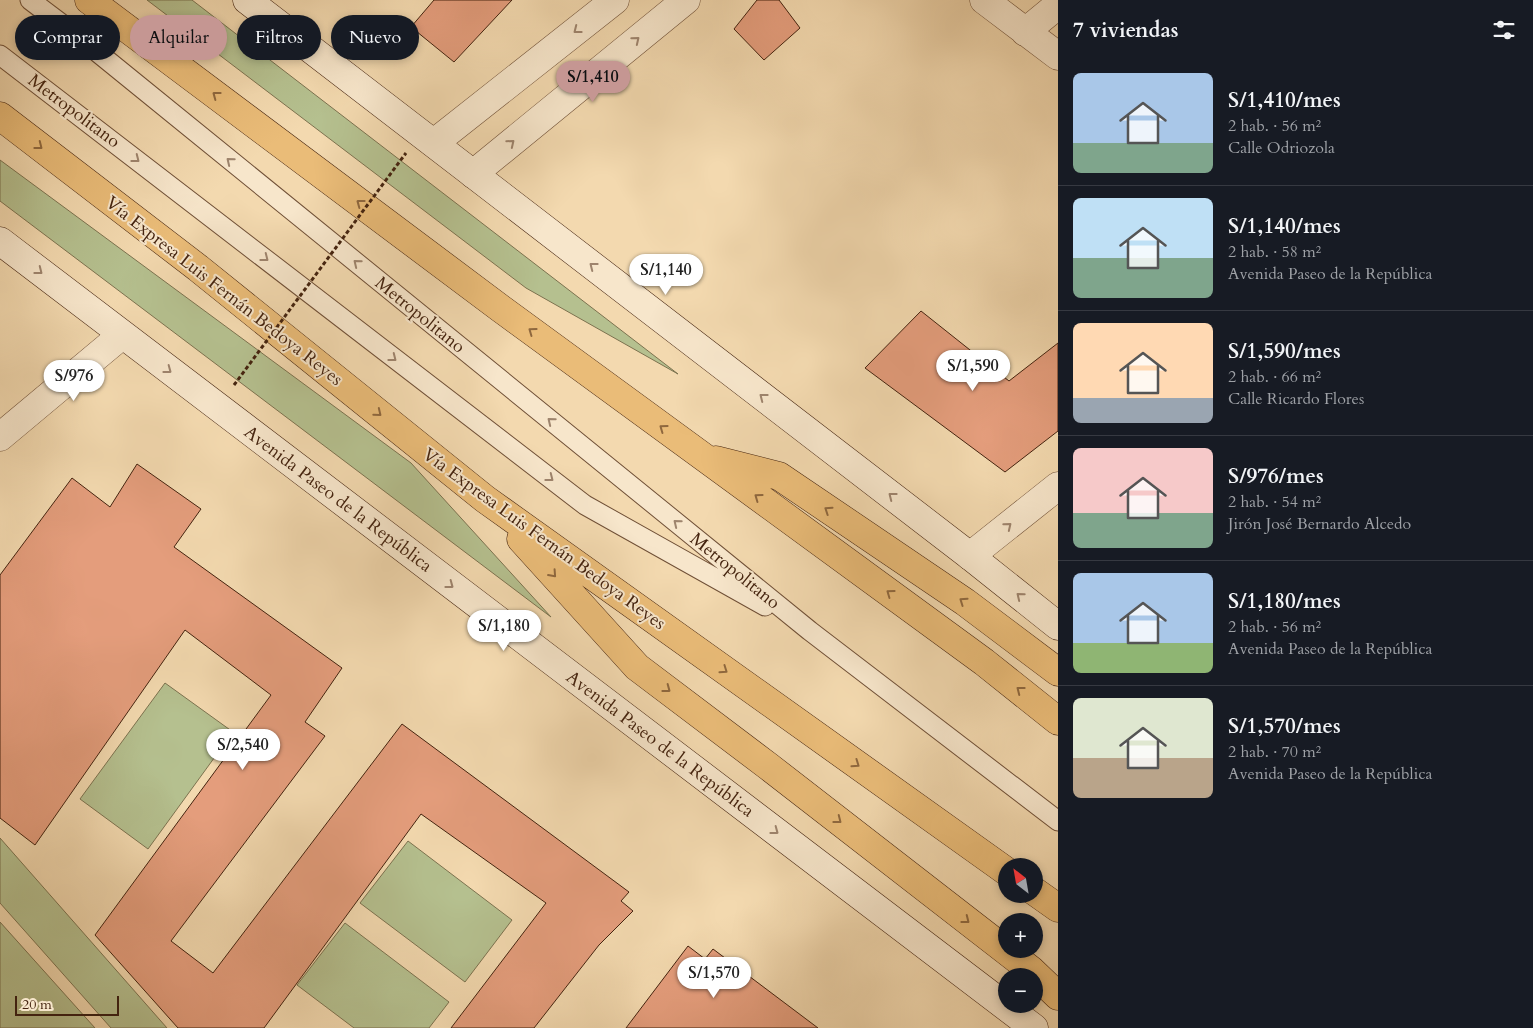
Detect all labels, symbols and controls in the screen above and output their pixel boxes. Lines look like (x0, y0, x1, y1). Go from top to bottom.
chip: Comprar (15, 15, 120, 60)
chip: Alquilar (130, 15, 227, 60)
chip: Filtros (237, 15, 321, 60)
chip: Nuevo (331, 15, 419, 60)
text: 7 viviendas (1073, 16, 1179, 45)
icon: filters (1490, 16, 1518, 44)
one-way arrow (574, 25, 583, 33)
one-way arrow (631, 37, 640, 46)
pin: S/1,410 (547, 61, 639, 103)
text: S/1,410 (567, 66, 619, 88)
street label: Metropolitano (23, 68, 125, 154)
text: S/1,410/mes (1228, 86, 1341, 115)
one-way arrow (212, 92, 222, 101)
icon: home (1113, 93, 1173, 153)
text: 2 hab. · 56 m² (1228, 115, 1321, 137)
text: Calle Odriozola (1228, 137, 1335, 159)
one-way arrow (33, 140, 43, 149)
one-way arrow (505, 140, 514, 149)
one-way arrow (130, 153, 140, 162)
one-way arrow (227, 157, 236, 166)
street label: Vía Expresa Luis Fernán Bedoya Reyes (100, 190, 348, 392)
one-way arrow (356, 200, 366, 209)
text: S/1,140/mes (1228, 212, 1341, 241)
icon: home (1113, 218, 1173, 278)
text: 2 hab. · 58 m² (1228, 241, 1321, 263)
one-way arrow (259, 253, 268, 261)
pin: S/1,140 (620, 254, 712, 296)
text: S/1,140 (640, 259, 692, 281)
one-way arrow (353, 260, 362, 269)
one-way arrow (589, 263, 598, 272)
text: Avenida Paseo de la República (1228, 263, 1432, 285)
one-way arrow (33, 266, 42, 274)
street label: Metropolitano (370, 271, 471, 359)
one-way arrow (529, 329, 538, 337)
text: S/1,590/mes (1228, 337, 1341, 366)
icon: home (1113, 343, 1173, 403)
pin: S/1,590 (927, 350, 1019, 392)
one-way arrow (388, 352, 397, 361)
text: S/1,590 (947, 355, 999, 377)
pin: S/976 (39, 360, 109, 402)
one-way arrow (162, 364, 172, 373)
text: S/976 (55, 365, 93, 387)
text: 2 hab. · 66 m² (1228, 366, 1321, 388)
text: Calle Ricardo Flores (1228, 388, 1364, 410)
one-way arrow (759, 394, 769, 403)
one-way arrow (372, 408, 381, 416)
one-way arrow (547, 417, 556, 426)
street label: Avenida Paseo de la República (239, 420, 438, 578)
one-way arrow (659, 425, 669, 434)
street label: Vía Expresa Luis Fernán Bedoya Reyes (417, 442, 671, 636)
text: S/976/mes (1228, 462, 1324, 491)
icon: home (1113, 468, 1173, 528)
one-way arrow (544, 473, 553, 481)
text: 2 hab. · 54 m² (1228, 491, 1321, 513)
one-way arrow (888, 493, 898, 502)
one-way arrow (754, 494, 764, 503)
one-way arrow (825, 506, 834, 516)
text: Jirón José Bernardo Alcedo (1228, 513, 1411, 535)
one-way arrow (673, 520, 682, 529)
one-way arrow (1002, 523, 1011, 531)
street label: Metropolitano (685, 527, 786, 615)
one-way arrow (547, 569, 556, 578)
one-way arrow (445, 579, 454, 588)
text: S/1,180/mes (1228, 587, 1341, 616)
one-way arrow (886, 590, 896, 599)
one-way arrow (1017, 593, 1026, 601)
icon: home (1113, 593, 1173, 653)
one-way arrow (959, 598, 969, 607)
pin: S/1,180 (458, 610, 550, 652)
text: S/1,180 (478, 615, 530, 637)
text: 2 hab. · 56 m² (1228, 616, 1321, 638)
text: Avenida Paseo de la República (1228, 638, 1432, 660)
one-way arrow (718, 664, 728, 673)
street label: Avenida Paseo de la República (561, 665, 760, 823)
one-way arrow (661, 684, 670, 692)
one-way arrow (1017, 688, 1026, 696)
text: S/1,570/mes (1228, 712, 1341, 741)
icon: home (1113, 718, 1173, 778)
pin: S/2,540 (197, 728, 289, 771)
text: S/2,540 (217, 734, 269, 756)
text: 2 hab. · 70 m² (1228, 741, 1321, 763)
one-way arrow (850, 758, 860, 767)
text: Avenida Paseo de la República (1228, 763, 1432, 785)
one-way arrow (832, 814, 841, 823)
one-way arrow (769, 825, 779, 834)
north arrow (998, 858, 1042, 902)
map controls (998, 858, 1043, 1013)
button: + (998, 913, 1043, 958)
one-way arrow (960, 914, 969, 922)
pin: S/1,570 (668, 956, 760, 999)
text: S/1,570 (688, 962, 740, 984)
button: − (998, 968, 1043, 1013)
scale bar (15, 993, 119, 1016)
text: 20 m (22, 995, 52, 1014)

